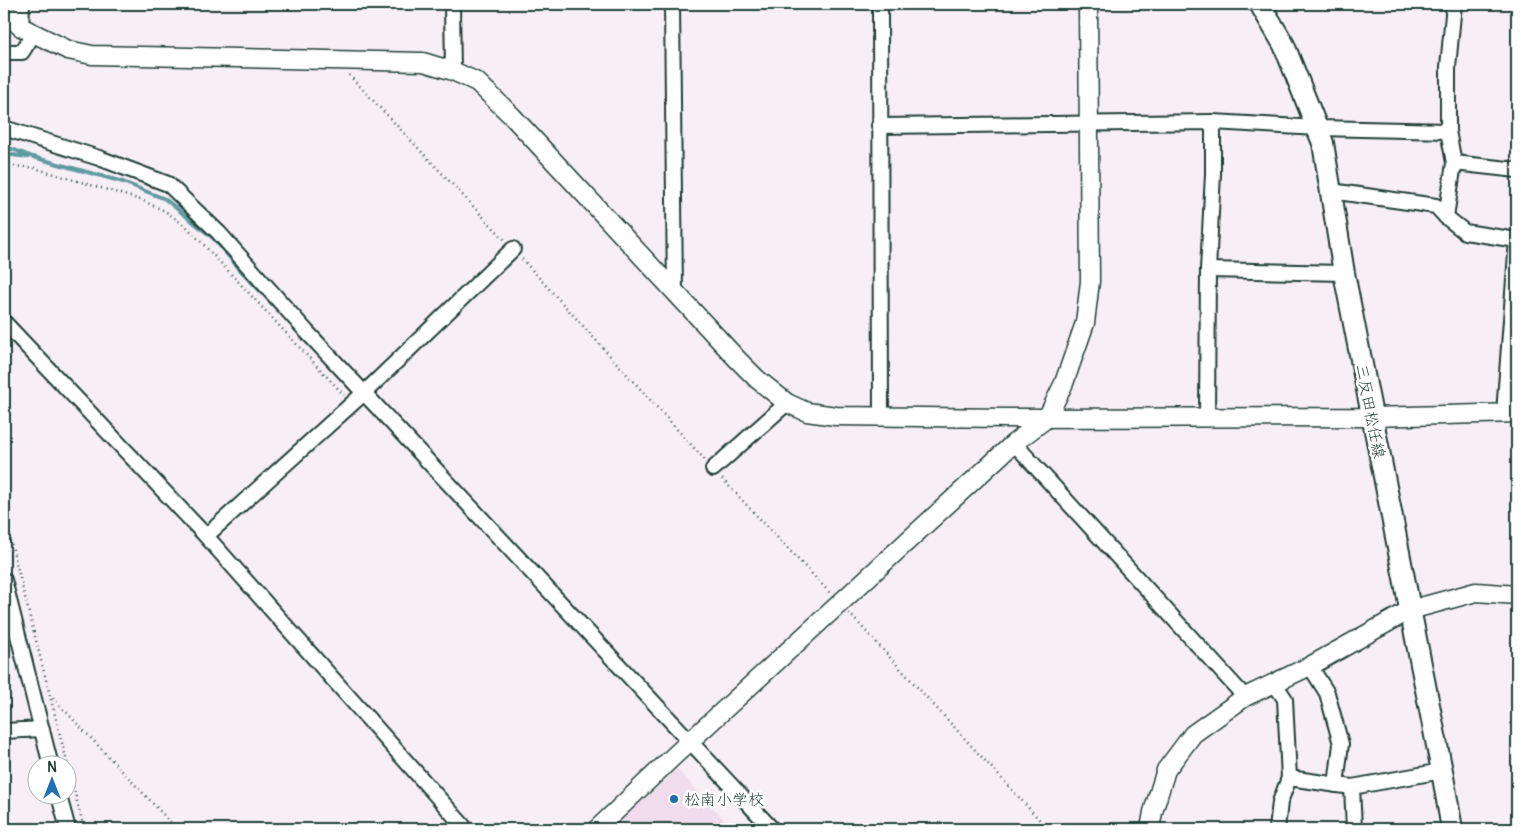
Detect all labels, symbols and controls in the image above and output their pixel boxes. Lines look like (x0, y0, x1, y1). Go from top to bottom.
street label: 三反田松任線 (1351, 362, 1389, 460)
north arrow (28, 756, 78, 806)
text: N (47, 759, 57, 776)
place label: 松南小学校 (684, 790, 764, 810)
marker: 松南小学校 (668, 793, 680, 805)

